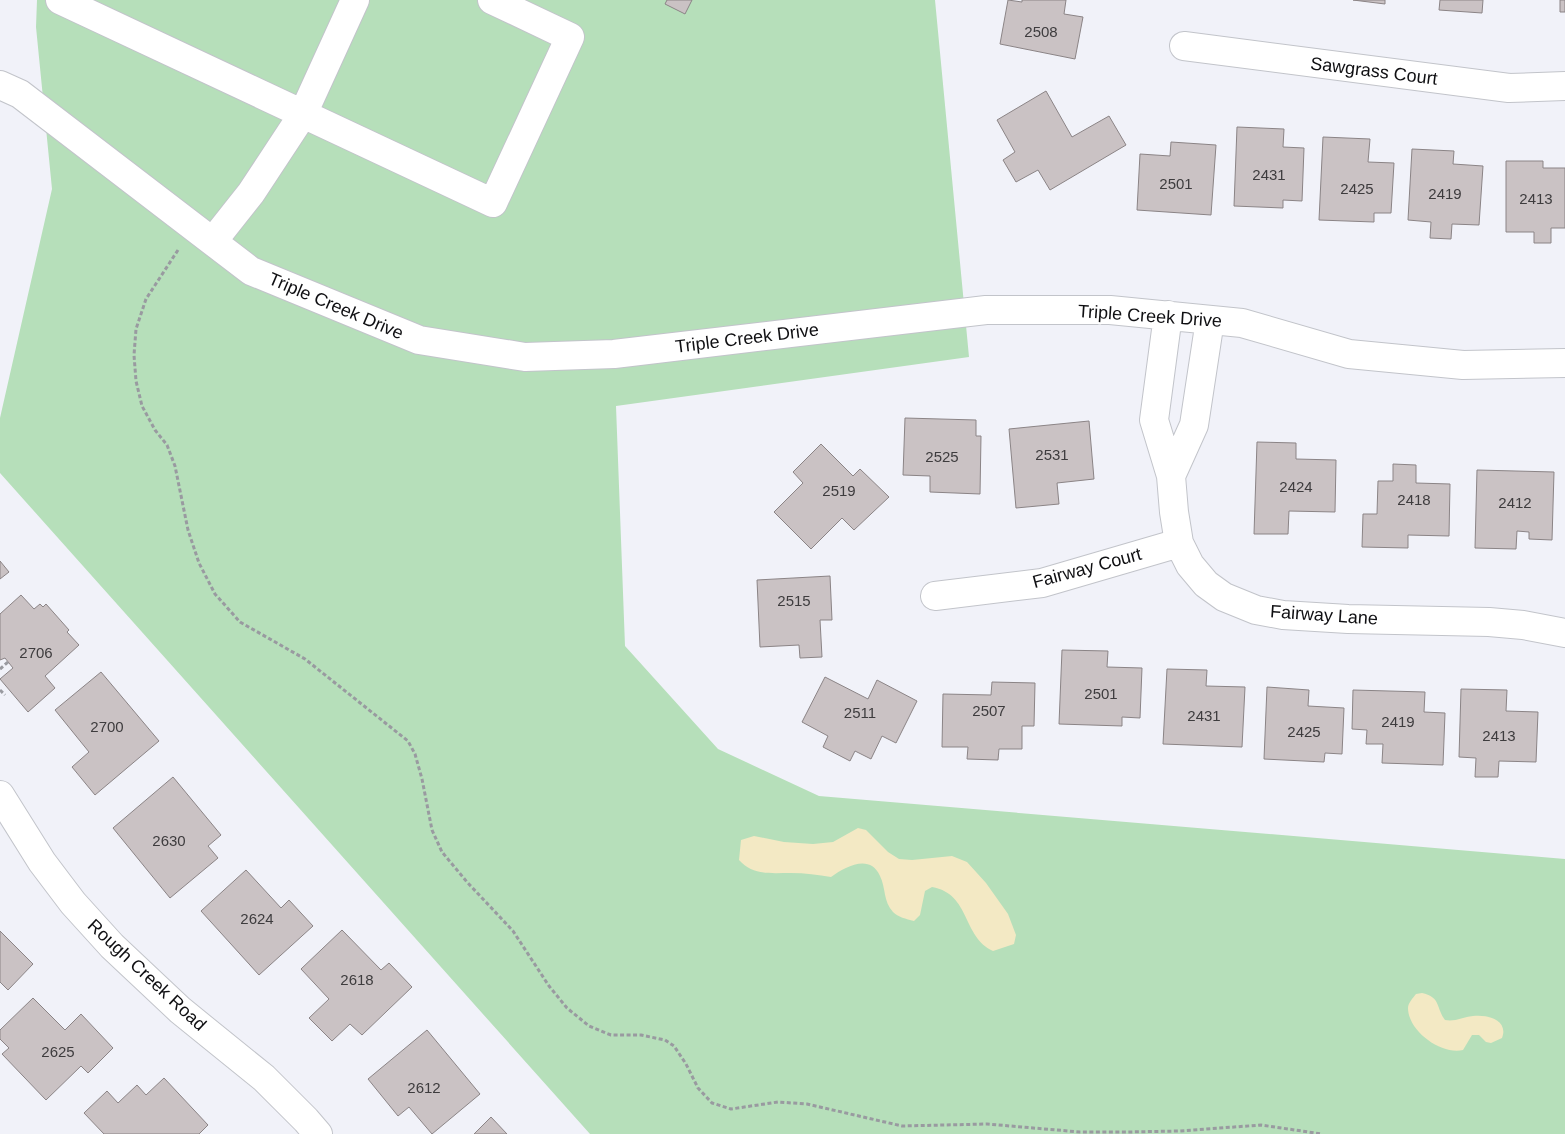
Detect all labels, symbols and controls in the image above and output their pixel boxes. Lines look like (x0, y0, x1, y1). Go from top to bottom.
house number: 2508 (1024, 23, 1058, 40)
street label: Sawgrass Court (1309, 53, 1439, 89)
house number: 2431 (1252, 166, 1286, 183)
house number: 2501 (1159, 175, 1193, 192)
house number: 2425 (1340, 180, 1374, 197)
house number: 2419 (1428, 185, 1462, 202)
house number: 2413 (1519, 190, 1553, 207)
street label: Triple Creek Drive (266, 269, 406, 343)
street label: Triple Creek Drive (1077, 301, 1223, 331)
street label: Triple Creek Drive (674, 319, 820, 357)
house number: 2531 (1035, 446, 1069, 463)
house number: 2525 (925, 448, 959, 465)
house number: 2424 (1279, 478, 1313, 495)
house number: 2519 (822, 482, 856, 499)
house number: 2418 (1397, 491, 1431, 508)
house number: 2412 (1498, 494, 1532, 511)
street label: Fairway Court (1030, 544, 1144, 592)
house number: 2515 (777, 592, 811, 609)
street label: Fairway Lane (1269, 601, 1379, 629)
house number: 2706 (19, 644, 53, 661)
house number: 2501 (1084, 685, 1118, 702)
house number: 2507 (972, 702, 1006, 719)
house number: 2511 (844, 704, 876, 721)
house number: 2431 (1187, 707, 1221, 724)
house number: 2419 (1381, 713, 1415, 730)
house number: 2700 (90, 718, 124, 735)
house number: 2425 (1287, 723, 1321, 740)
house number: 2413 (1482, 727, 1516, 744)
house number: 2630 (152, 832, 186, 849)
house number: 2624 (240, 910, 274, 927)
street label: Rough Creek Road (84, 915, 210, 1035)
house number: 2618 (340, 971, 374, 988)
house number: 2625 (41, 1043, 75, 1060)
house number: 2612 (407, 1079, 441, 1096)

